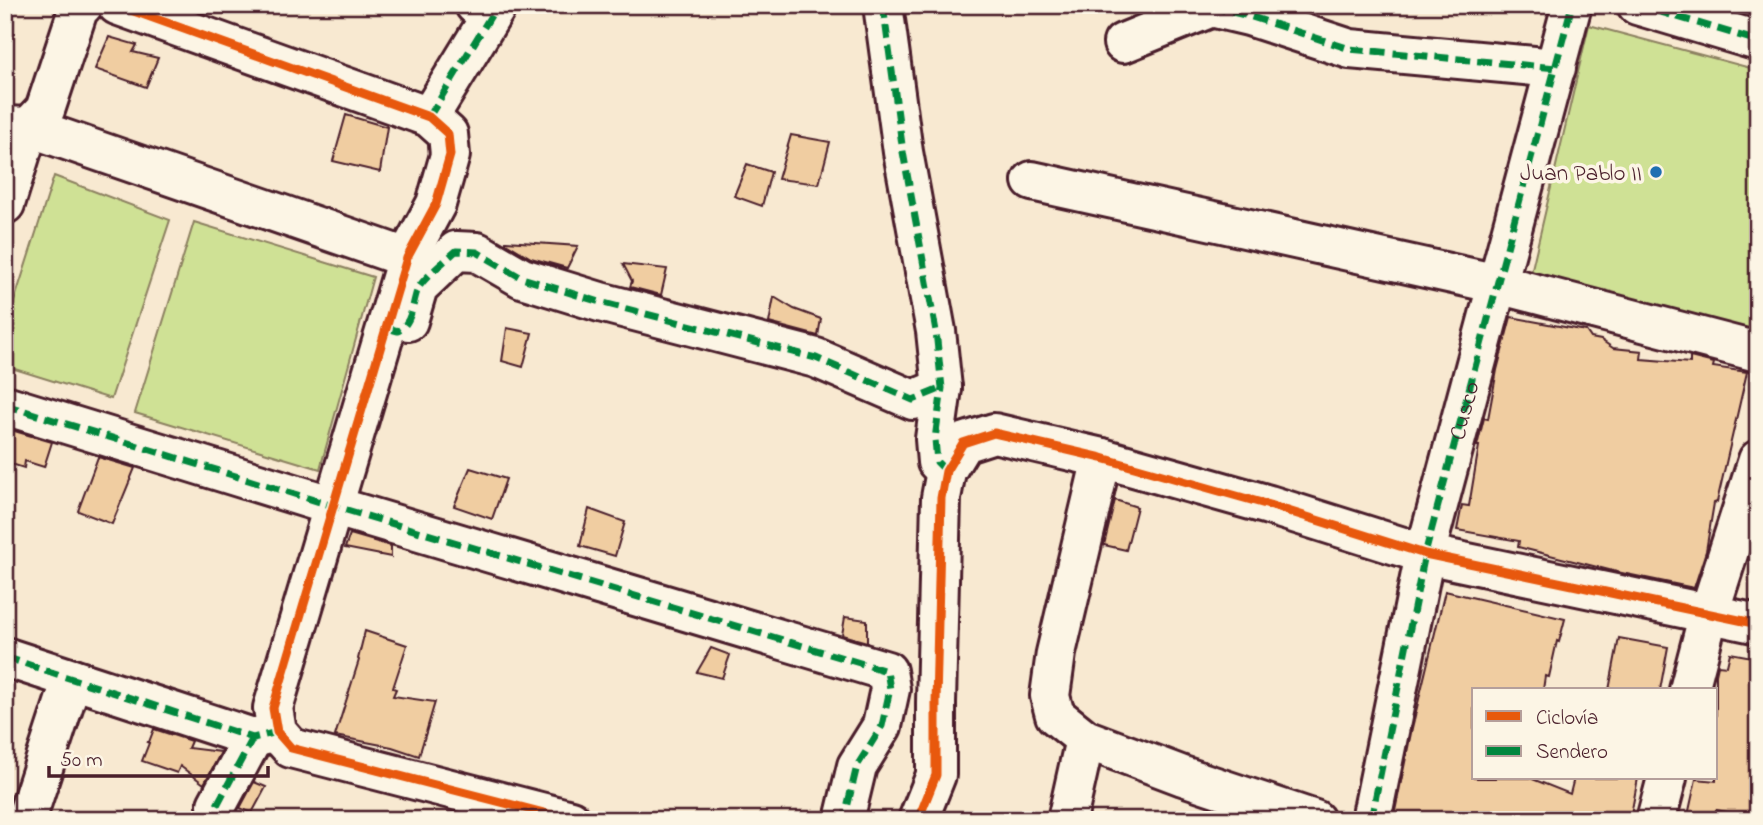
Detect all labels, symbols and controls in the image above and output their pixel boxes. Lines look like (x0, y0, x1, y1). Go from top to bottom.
place label: Juan Pablo II (1520, 158, 1642, 191)
marker: Juan Pablo II (1648, 164, 1664, 180)
street label: Cusco (1442, 378, 1490, 444)
legend (1472, 688, 1718, 780)
text: Ciclovía (1536, 704, 1598, 734)
scale bar (49, 734, 268, 778)
text: Sendero (1536, 738, 1608, 768)
text: 50 m (60, 746, 103, 776)

